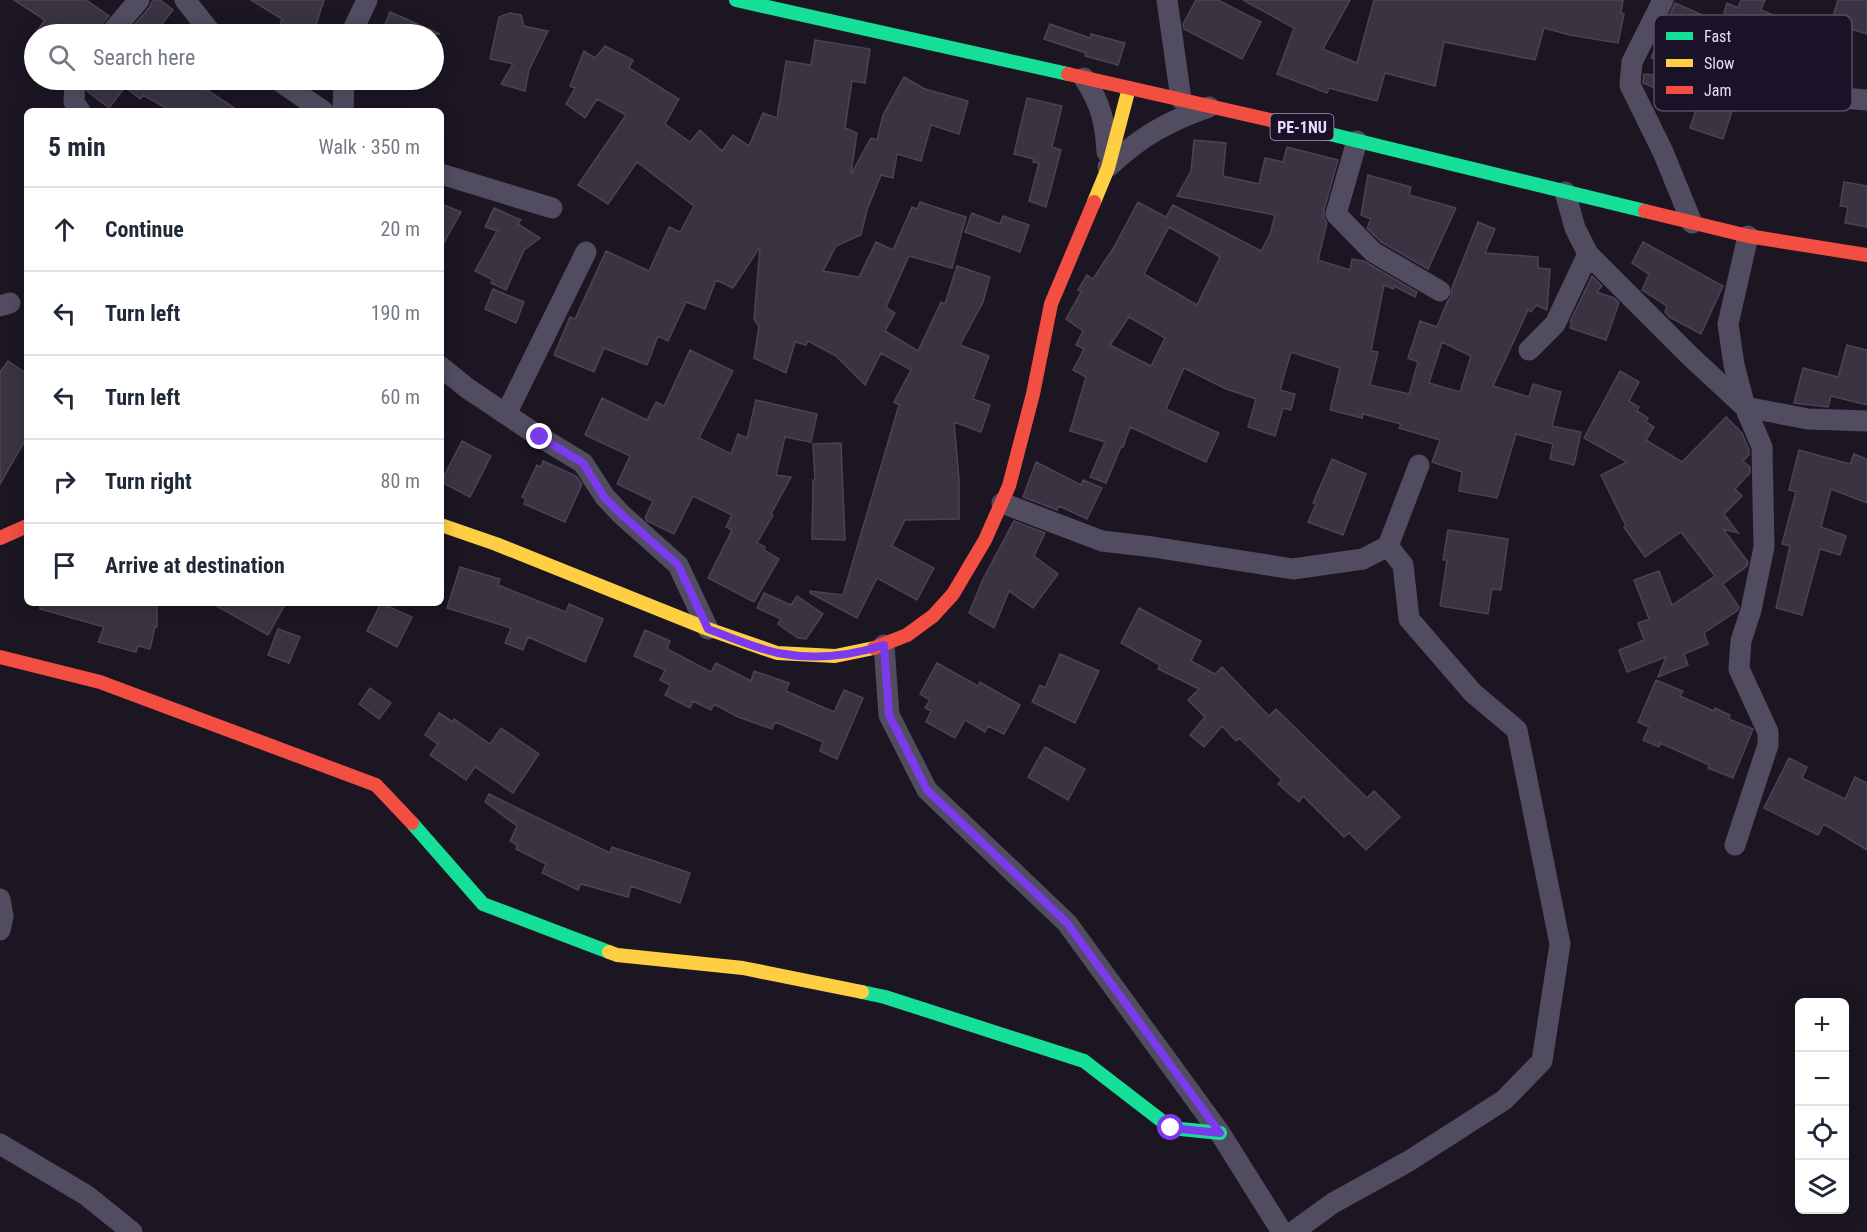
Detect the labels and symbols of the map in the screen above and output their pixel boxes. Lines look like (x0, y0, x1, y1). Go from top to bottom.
legend (1654, 15, 1852, 111)
text: Fast (1704, 27, 1731, 46)
text: Slow (1704, 54, 1734, 73)
text: Jam (1704, 81, 1731, 100)
road number: PE-1NU (1270, 114, 1334, 140)
route end (526, 423, 552, 449)
route start (1157, 1114, 1183, 1140)

